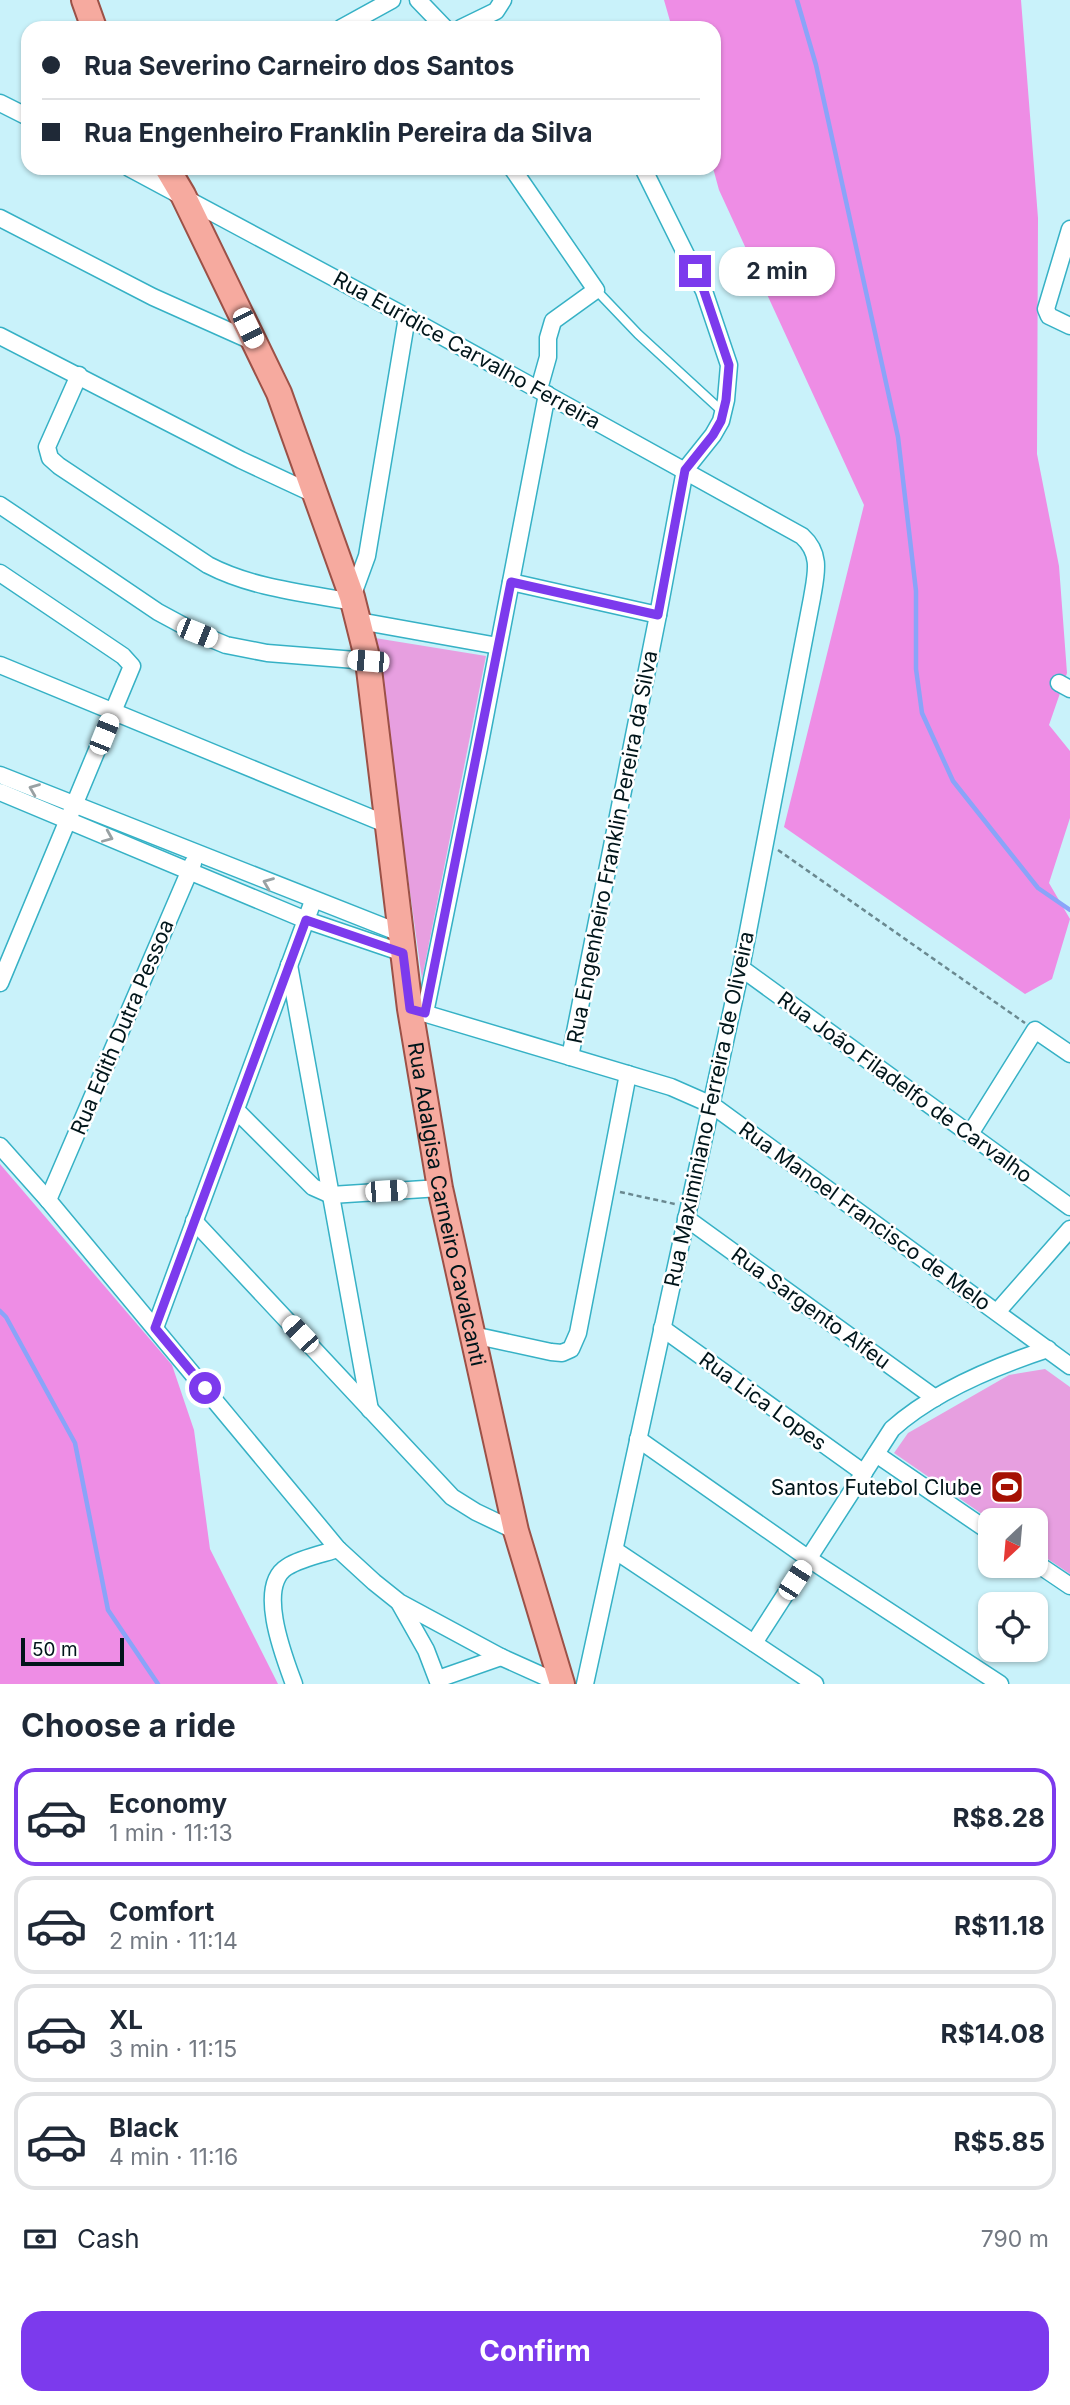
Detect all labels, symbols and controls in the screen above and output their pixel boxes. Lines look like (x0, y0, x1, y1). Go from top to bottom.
text: Rua Severino Carneiro dos Santos (84, 50, 514, 81)
text: Rua Engenheiro Franklin Pereira da Silva (84, 117, 593, 148)
callout: 2 min (720, 246, 835, 296)
route end (679, 255, 711, 287)
text: 2 min (746, 257, 808, 285)
street label: Rua Euridice Carvalho Ferreira (329, 266, 605, 434)
car (230, 305, 267, 351)
car (174, 615, 221, 651)
street label: Rua Engenheiro Franklin Pereira da Silva (562, 648, 662, 1046)
car (347, 649, 390, 673)
car (87, 711, 122, 757)
one-way arrow (29, 784, 41, 798)
one-way arrow (102, 828, 114, 842)
one-way arrow (262, 877, 274, 891)
street label: Rua Edith Dutra Pessoa (65, 915, 179, 1139)
street label: Rua Maximiniano Ferreira de Oliveira (659, 929, 759, 1289)
street label: Rua João Filadelfo de Carvalho (773, 986, 1037, 1188)
street label: Rua Adalgisa Carneiro Cavalcanti (403, 1040, 492, 1368)
street label: Rua Manoel Francisco de Melo (734, 1116, 996, 1316)
car (365, 1179, 408, 1203)
street label: Rua Sargento Alfeu (727, 1242, 895, 1374)
car (278, 1311, 323, 1357)
street label: Rua Lica Lopes (695, 1346, 831, 1456)
route start (189, 1372, 221, 1404)
sports icon: Santos Futebol Clube (988, 1468, 1026, 1506)
place label: Santos Futebol Clube (771, 1475, 982, 1500)
north arrow (978, 1508, 1048, 1578)
map controls (978, 1508, 1048, 1662)
car (775, 1557, 816, 1603)
button: locate (978, 1592, 1048, 1662)
scale bar (21, 1635, 124, 1667)
text: 50 m (32, 1638, 78, 1661)
text: Choose a ride (21, 1706, 236, 1745)
icon: car (25, 1786, 88, 1849)
text: Economy (109, 1788, 227, 1819)
text: R$8.28 (953, 1802, 1045, 1833)
text: 1 min · 11:13 (109, 1819, 233, 1847)
icon: car (25, 1894, 88, 1957)
text: Comfort (109, 1896, 214, 1927)
text: R$11.18 (954, 1910, 1045, 1941)
text: 2 min · 11:14 (109, 1927, 238, 1955)
icon: car (25, 2002, 88, 2065)
text: XL (109, 2004, 143, 2035)
text: R$14.08 (941, 2018, 1045, 2049)
text: 3 min · 11:15 (109, 2035, 237, 2063)
icon: car (25, 2110, 88, 2173)
text: Black (109, 2112, 179, 2143)
text: R$5.85 (953, 2126, 1045, 2157)
text: 4 min · 11:16 (109, 2143, 238, 2171)
icon: cash (21, 2220, 59, 2258)
text: Cash (77, 2223, 140, 2254)
text: 790 m (981, 2225, 1049, 2253)
button: Confirm (21, 2311, 1049, 2391)

